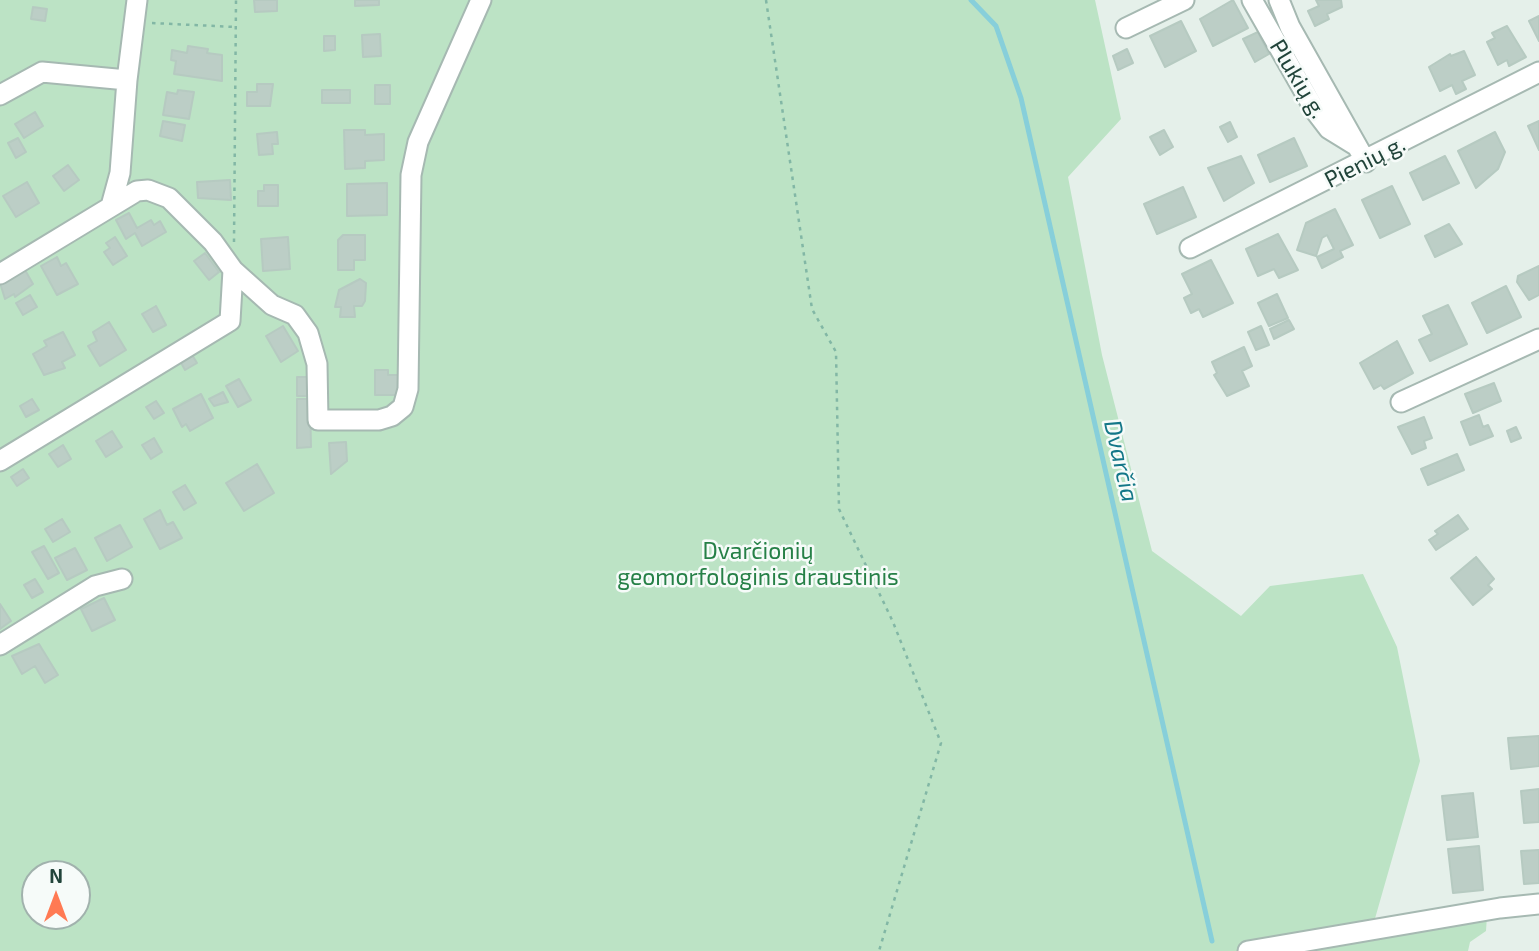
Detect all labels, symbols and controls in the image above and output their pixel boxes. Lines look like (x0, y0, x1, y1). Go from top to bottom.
street label: Plukių g. (1264, 34, 1332, 124)
street label: Pienių g. (1320, 130, 1410, 194)
water label: Dvarčia (1098, 417, 1144, 505)
park label: Dvarčionių geomorfologinis draustinis (617, 537, 899, 591)
north arrow (21, 860, 91, 930)
text: N (49, 864, 63, 887)

